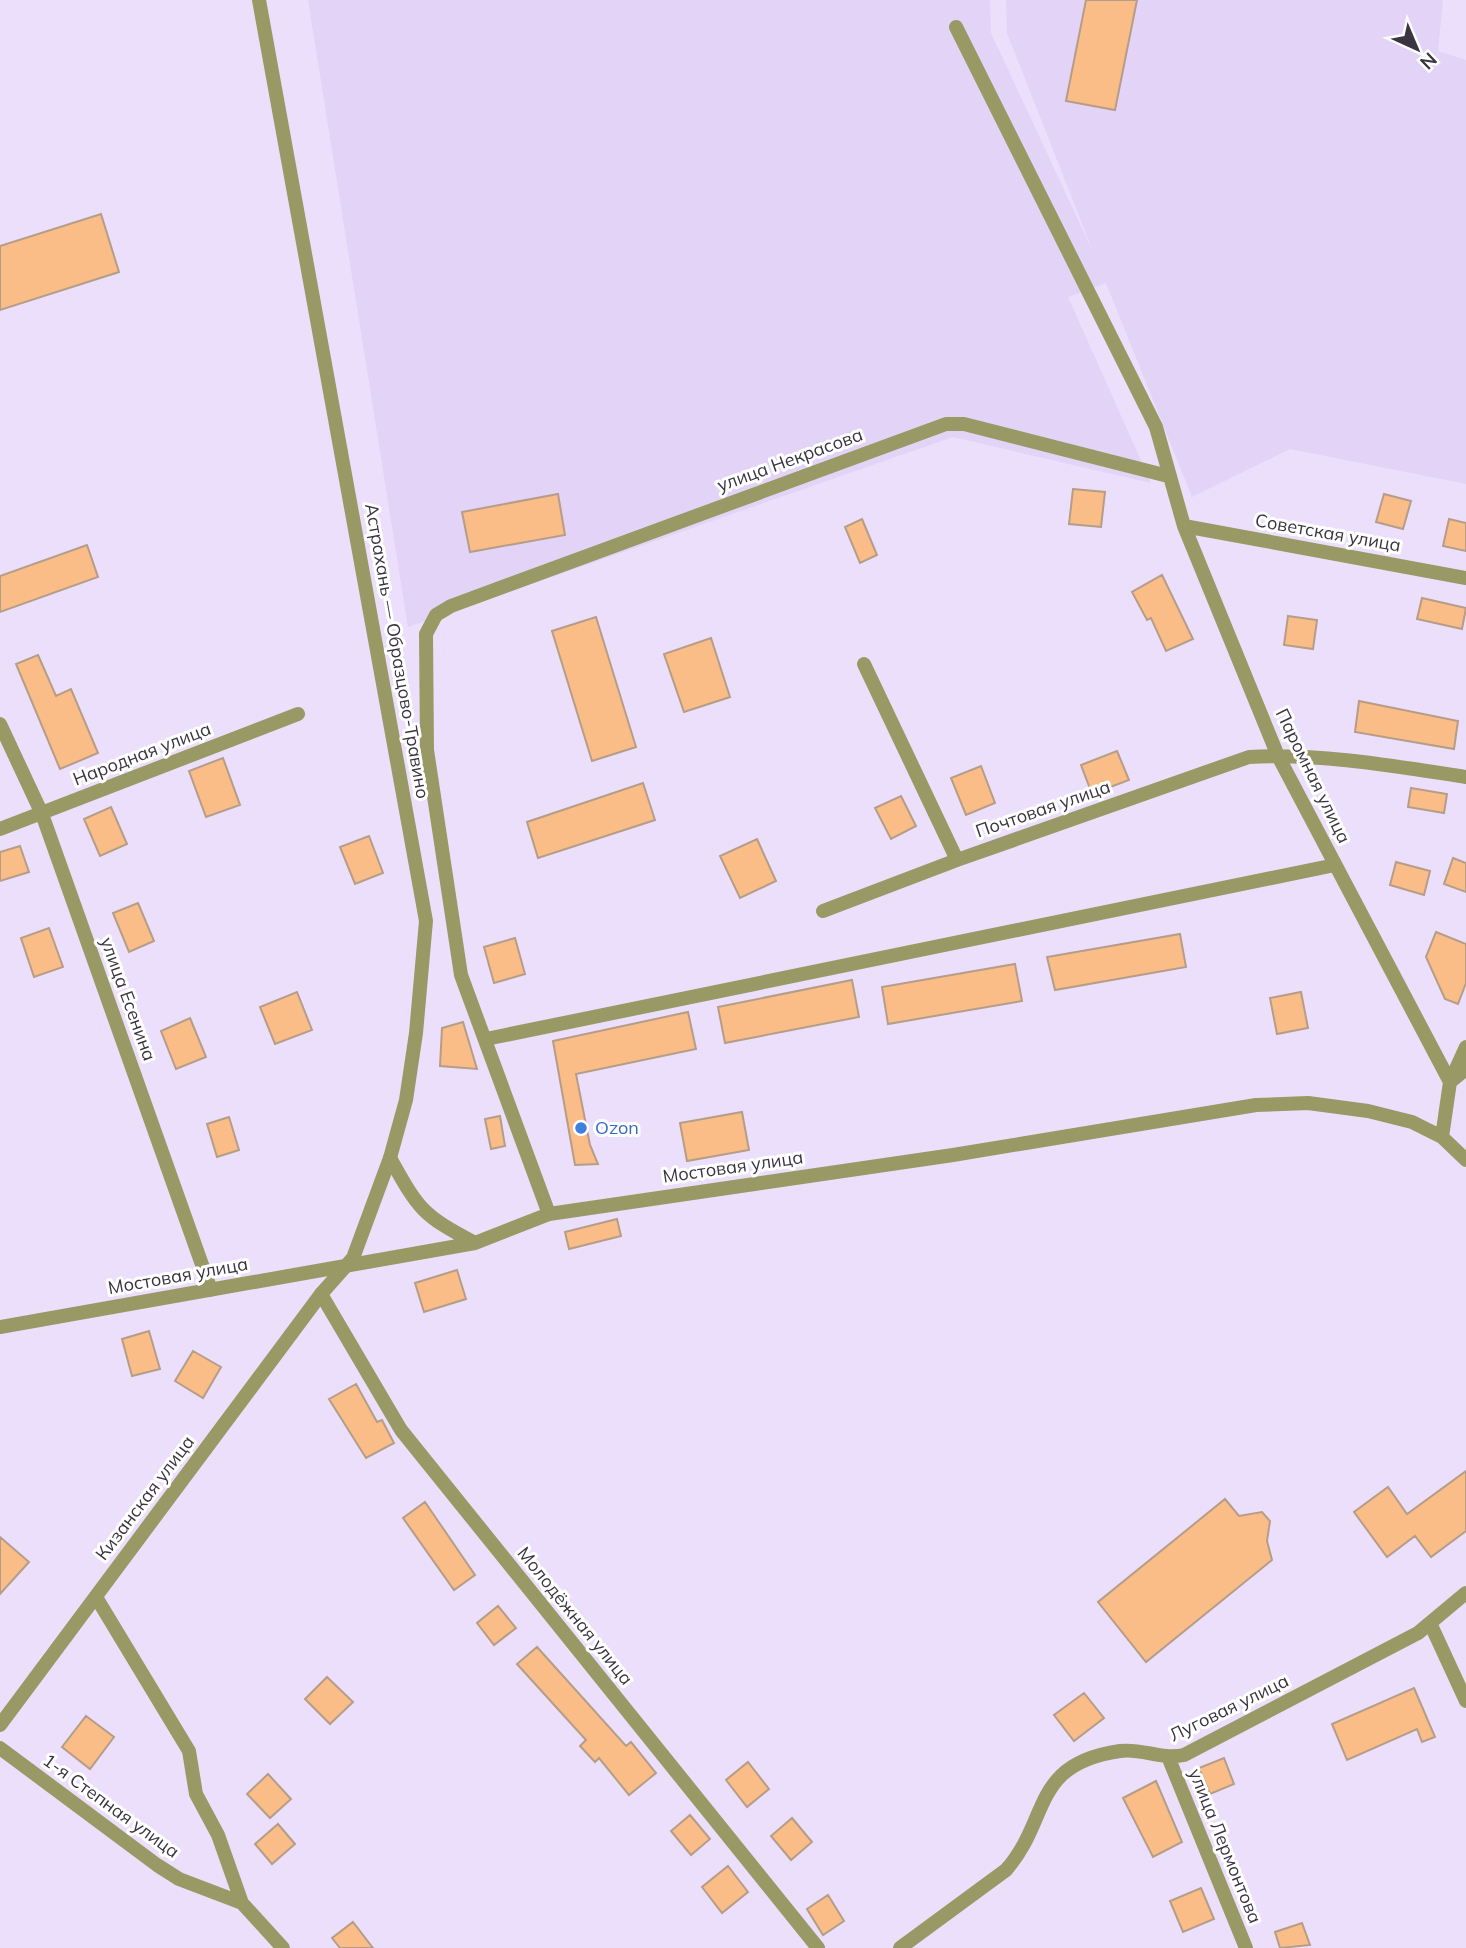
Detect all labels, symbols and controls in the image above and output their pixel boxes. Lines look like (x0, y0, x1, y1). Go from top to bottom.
north arrow (1382, 14, 1452, 84)
text: N (1415, 48, 1442, 75)
street label: улица Некрасова (714, 423, 866, 497)
street label: Астрахань — Образцово-Травино (360, 501, 435, 800)
street label: Советская улица (1253, 508, 1403, 557)
street label: Паромная улица (1271, 705, 1356, 847)
street label: Народная улица (70, 717, 214, 790)
street label: Почтовая улица (972, 775, 1113, 842)
street label: улица Есенина (95, 934, 162, 1064)
place label: Ozon (595, 1116, 639, 1139)
marker: Ozon (573, 1120, 589, 1136)
street label: Мостовая улица (661, 1145, 805, 1188)
street label: Мостовая улица (106, 1252, 250, 1299)
street label: Кизанская улица (90, 1431, 199, 1565)
street label: Молодёжная улица (513, 1542, 638, 1689)
street label: Луговая улица (1165, 1669, 1292, 1746)
street label: 1-я Степная улица (39, 1748, 184, 1863)
street label: улица Лермонтова (1184, 1765, 1267, 1927)

